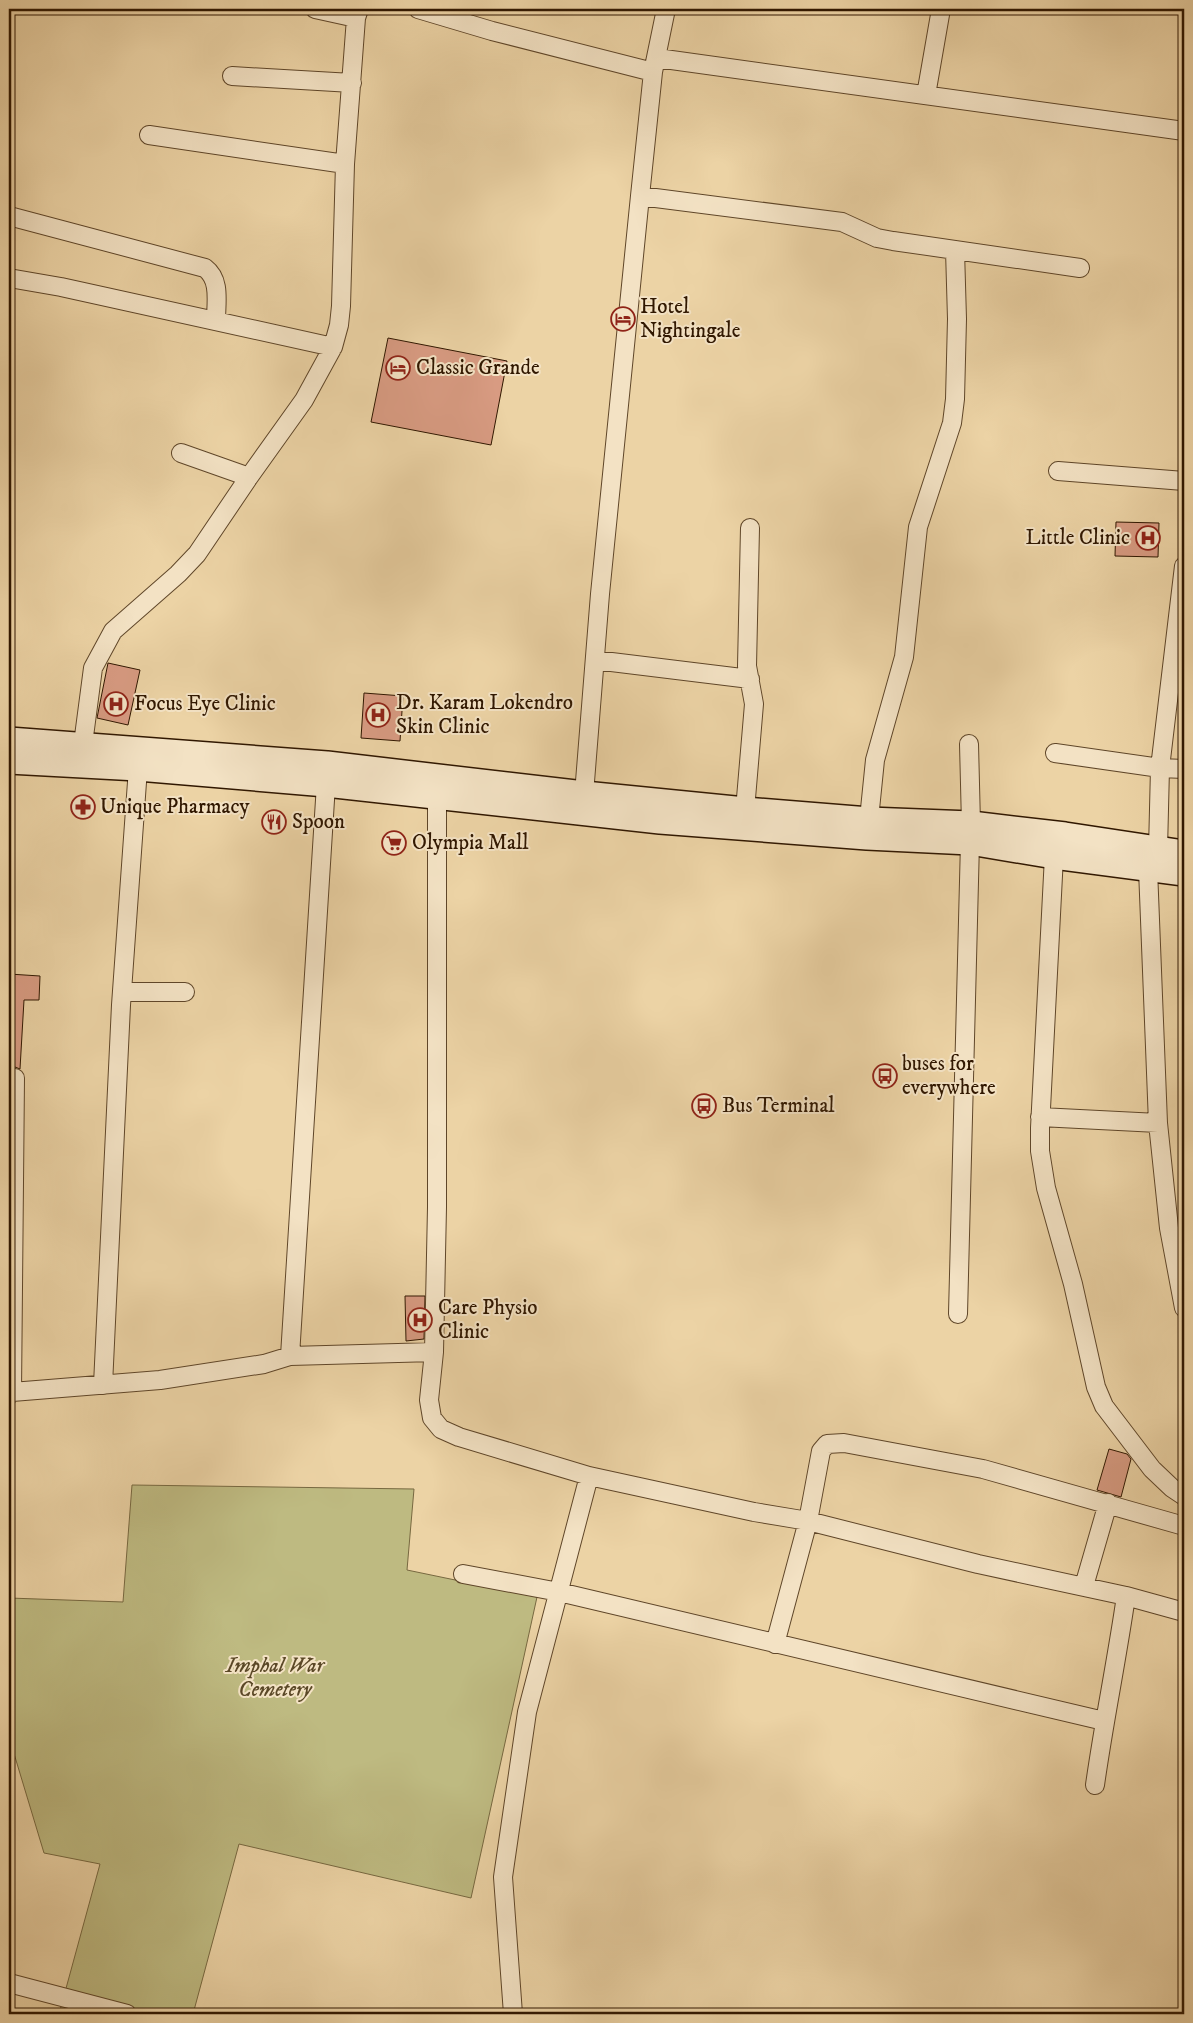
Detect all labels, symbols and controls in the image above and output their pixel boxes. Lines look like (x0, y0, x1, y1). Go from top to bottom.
place label: Hotel Nightingale (640, 294, 741, 344)
hotel icon: Hotel Nightingale (610, 306, 636, 332)
hotel icon: Classic Grande (385, 355, 411, 381)
place label: Classic Grande (416, 355, 540, 381)
place label: Little Clinic (1026, 525, 1130, 551)
hospital icon: Little Clinic (1135, 525, 1161, 551)
place label: Dr. Karam Lokendro Skin Clinic (396, 690, 573, 740)
hospital icon: Focus Eye Clinic (103, 691, 129, 717)
place label: Focus Eye Clinic (134, 691, 276, 717)
hospital icon: Dr. Karam Lokendro Skin Clinic (365, 702, 391, 728)
pharmacy icon: Unique Pharmacy (70, 794, 96, 820)
place label: Unique Pharmacy (100, 794, 251, 820)
restaurant icon: Spoon (261, 809, 287, 835)
place label: Spoon (292, 809, 345, 835)
supermarket icon: Olympia Mall (381, 830, 407, 856)
place label: Olympia Mall (412, 830, 529, 856)
place label: buses for everywhere (902, 1051, 996, 1101)
bus stop icon: buses for everywhere (872, 1063, 898, 1089)
bus stop icon: Bus Terminal (691, 1093, 717, 1119)
place label: Bus Terminal (722, 1093, 835, 1119)
place label: Care Physio Clinic (438, 1295, 538, 1345)
hospital icon: Care Physio Clinic (407, 1307, 433, 1333)
park label: Imphal War Cemetery (224, 1653, 325, 1703)

